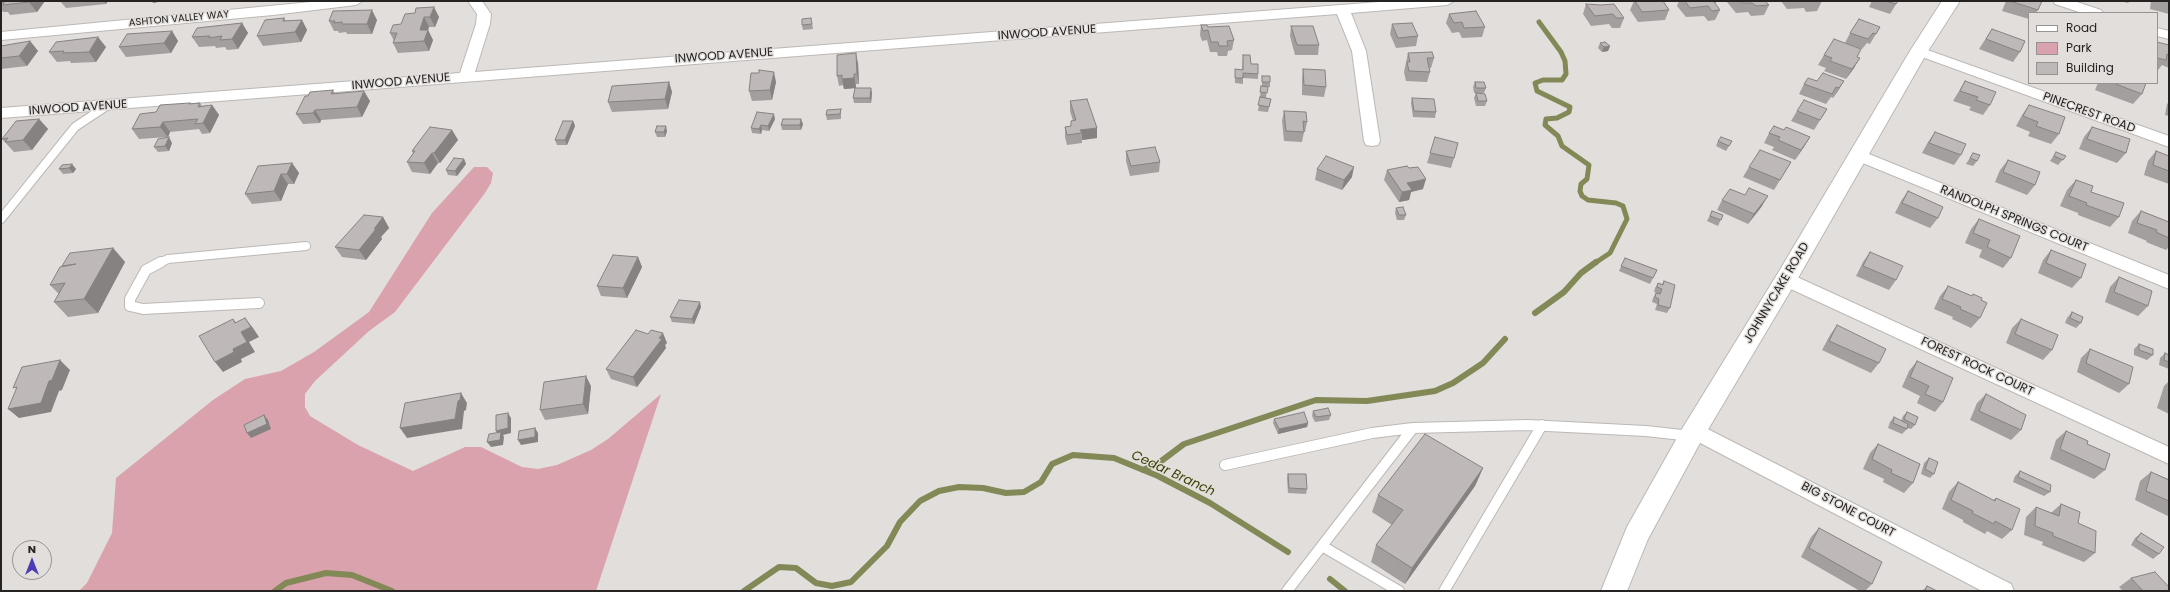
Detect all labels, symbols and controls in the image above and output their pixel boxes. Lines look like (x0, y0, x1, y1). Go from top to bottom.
street label: ASHTON VALLEY WAY (128, 9, 230, 29)
legend (2028, 12, 2158, 84)
text: Road (2066, 19, 2097, 36)
street label: INWOOD AVENUE (997, 22, 1097, 44)
text: Park (2066, 39, 2092, 56)
street label: INWOOD AVENUE (674, 45, 774, 67)
text: Building (2066, 59, 2114, 76)
street label: INWOOD AVENUE (351, 71, 451, 93)
street label: PINECREST ROAD (2041, 90, 2137, 136)
street label: INWOOD AVENUE (28, 97, 128, 119)
street label: RANDOLPH SPRINGS COURT (1938, 183, 2090, 255)
street label: JOHNNYCAKE ROAD (1741, 240, 1813, 346)
street label: FOREST ROCK COURT (1918, 335, 2036, 399)
water label: Cedar Branch (1129, 448, 1217, 500)
street label: BIG STONE COURT (1799, 479, 1897, 541)
north arrow (12, 540, 52, 580)
text: N (28, 541, 36, 557)

